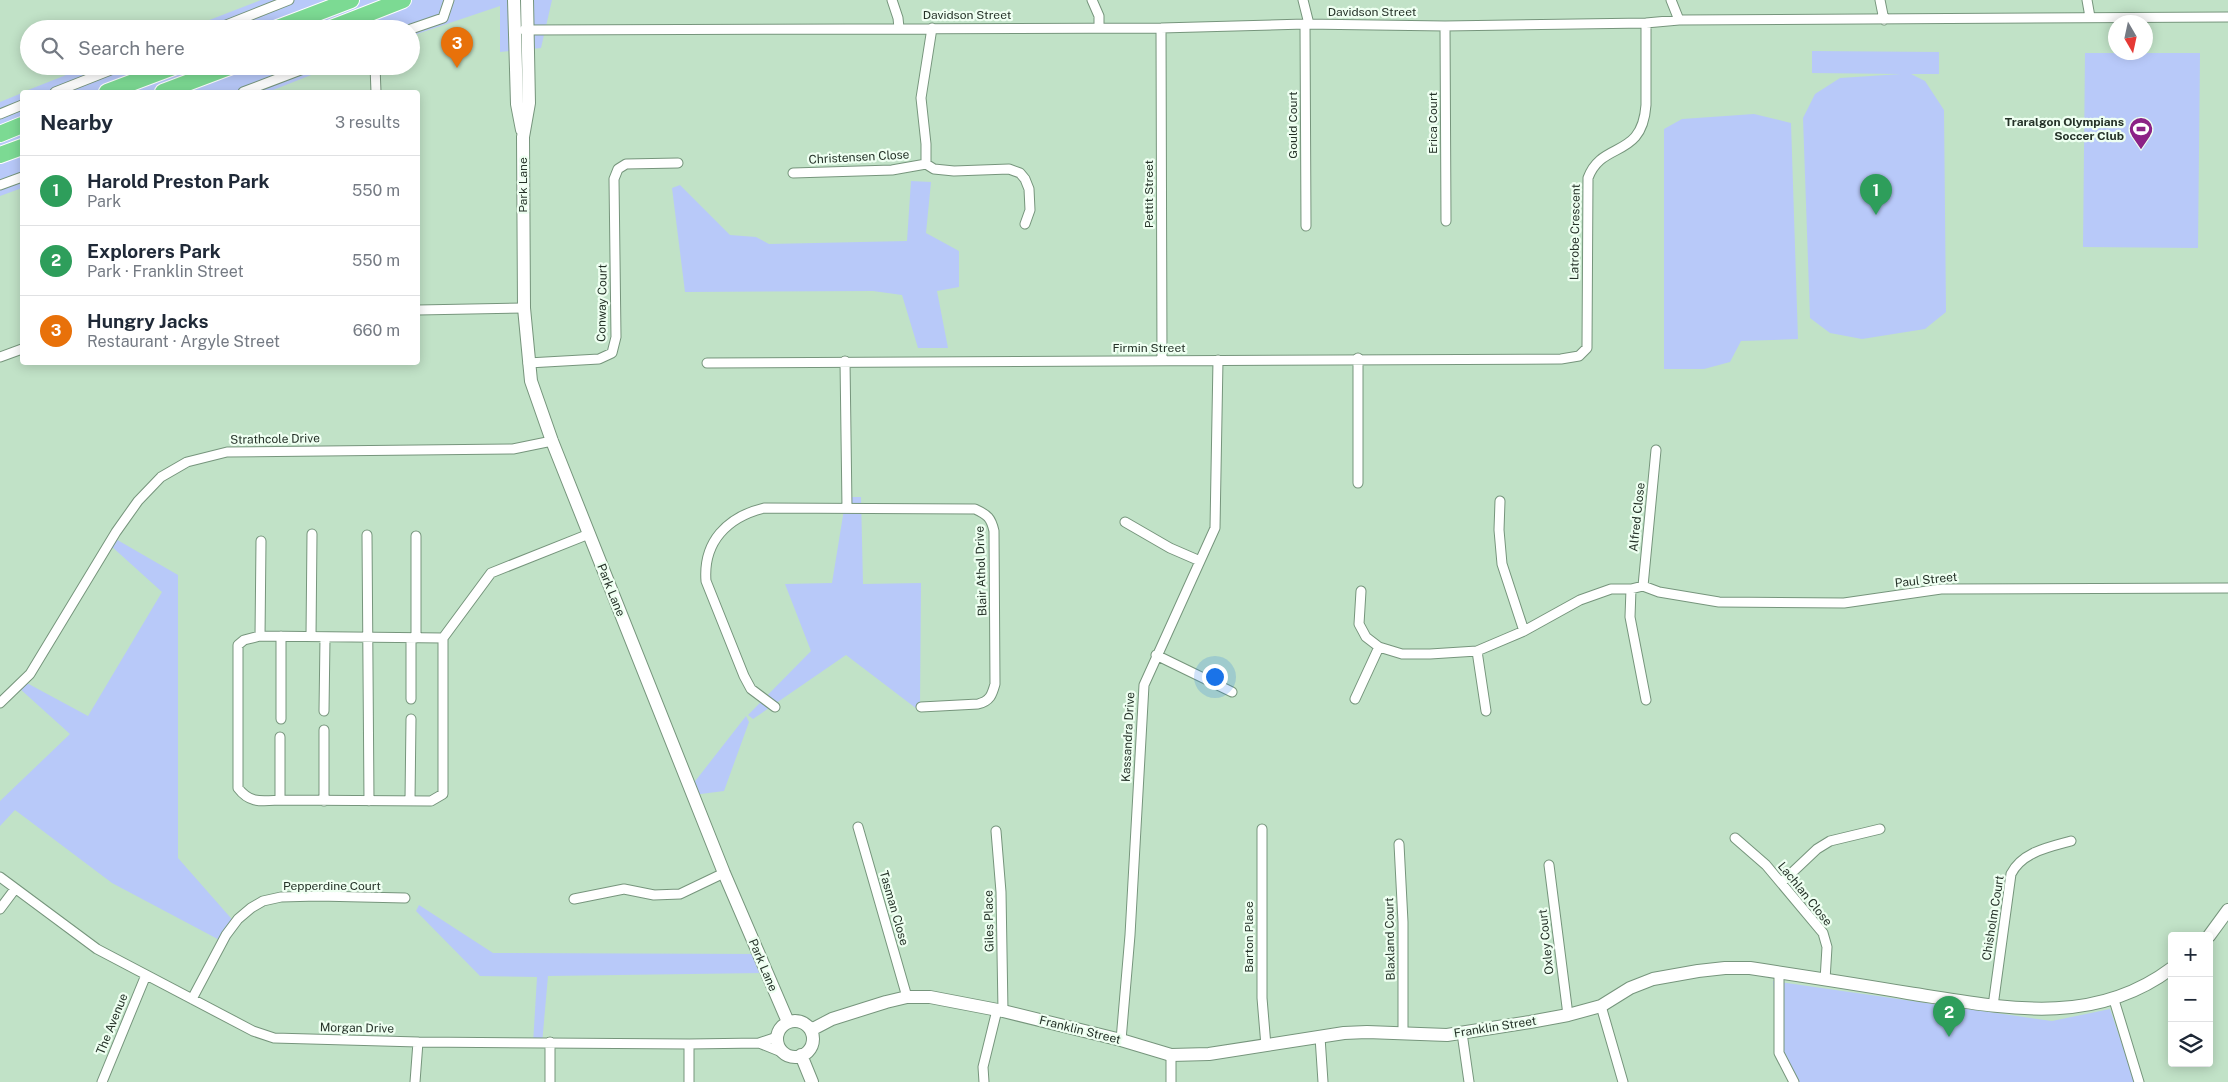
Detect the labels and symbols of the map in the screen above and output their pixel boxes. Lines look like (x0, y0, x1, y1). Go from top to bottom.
street label: Davidson Street (1328, 5, 1417, 19)
street label: Davidson Street (923, 8, 1012, 22)
north arrow (2108, 15, 2153, 60)
pin: 3 (441, 27, 473, 68)
street label: Gould Court (1286, 91, 1300, 159)
street label: Erica Court (1426, 92, 1440, 154)
place label: Traralgon Olympians Soccer Club (2005, 115, 2124, 143)
sports icon: Traralgon Olympians Soccer Club (2128, 116, 2154, 150)
street label: Christensen Close (808, 147, 910, 167)
street label: Park Lane (516, 157, 530, 213)
street label: Pettit Street (1142, 159, 1156, 228)
pin: 1 (1860, 174, 1892, 215)
street label: Latrobe Crescent (1567, 183, 1583, 280)
street label: Conway Court (594, 264, 610, 342)
street label: Firmin Street (1112, 341, 1186, 355)
street label: Strathcole Drive (230, 431, 320, 447)
street label: Alfred Close (1626, 482, 1648, 552)
street label: Blair Athol Drive (972, 525, 990, 616)
street label: Park Lane (594, 562, 628, 619)
street label: Paul Street (1894, 570, 1958, 590)
your location (1202, 664, 1228, 690)
street label: Kassandra Drive (1119, 691, 1137, 782)
street label: Lachlan Close (1775, 859, 1835, 929)
street label: Tasman Close (877, 869, 911, 947)
street label: Chisholm Court (1979, 874, 2007, 962)
street label: Pepperdine Court (283, 879, 381, 893)
street label: Giles Place (981, 890, 997, 952)
street label: Blaxland Court (1382, 897, 1398, 981)
street label: Barton Place (1242, 901, 1256, 973)
street label: Oxley Court (1536, 908, 1556, 976)
street label: Park Lane (746, 937, 780, 994)
street label: The Avenue (93, 991, 131, 1057)
pin: 2 (1933, 996, 1965, 1037)
street label: Franklin Street (1038, 1013, 1122, 1047)
street label: Franklin Street (1453, 1014, 1538, 1040)
street label: Morgan Drive (320, 1020, 394, 1036)

